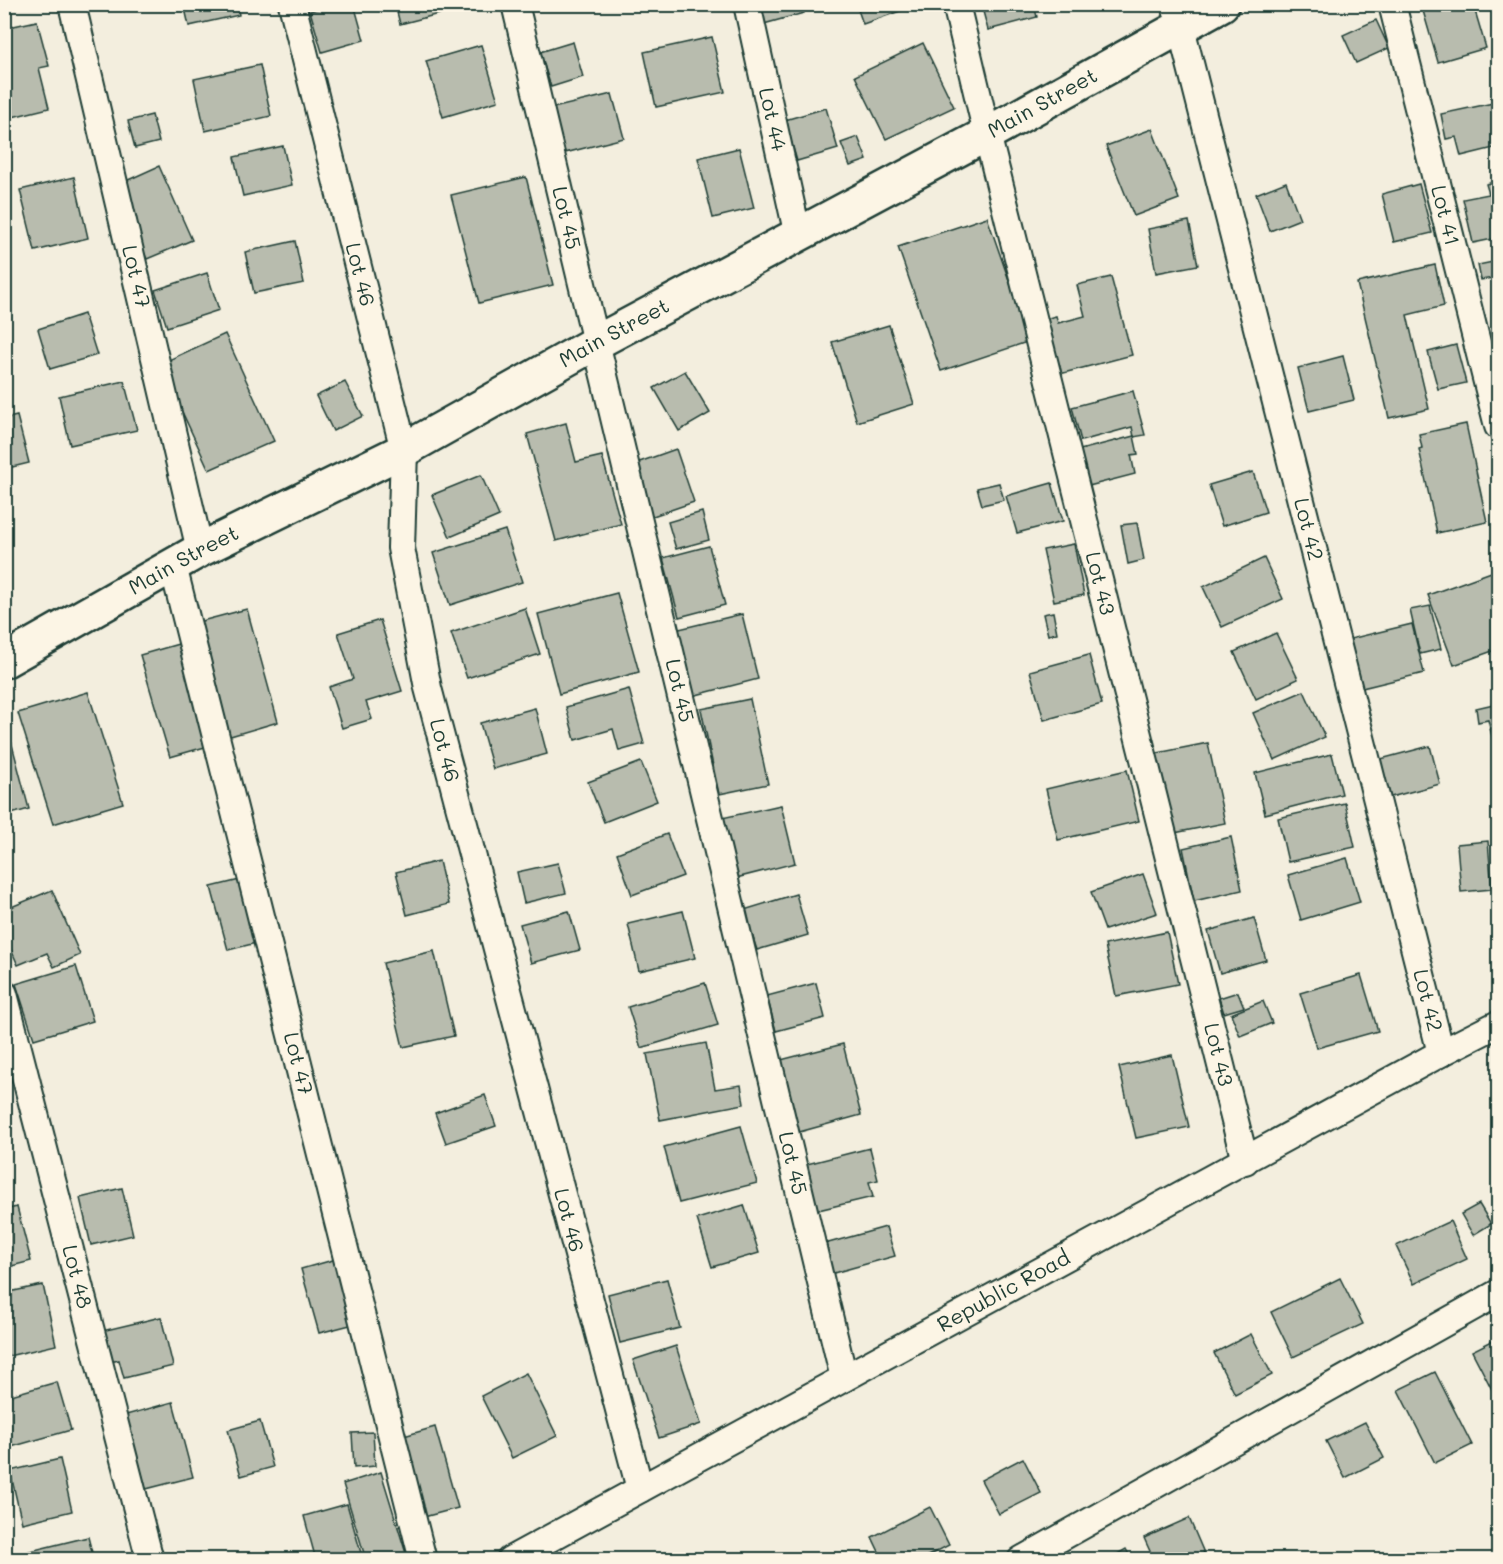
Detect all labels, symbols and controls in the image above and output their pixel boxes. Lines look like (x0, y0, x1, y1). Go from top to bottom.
street label: Main Street (982, 61, 1101, 143)
street label: Lot 44 (754, 85, 794, 154)
street label: Lot 41 (1426, 182, 1467, 248)
street label: Lot 45 (547, 183, 588, 252)
street label: Lot 46 (340, 240, 382, 309)
street label: Lot 47 (117, 242, 158, 310)
street label: Main Street (554, 291, 673, 373)
street label: Lot 42 (1289, 495, 1331, 563)
street label: Main Street (123, 518, 243, 600)
street label: Lot 43 (1080, 549, 1122, 617)
street label: Lot 45 (660, 656, 701, 725)
street label: Lot 46 (425, 715, 467, 785)
street label: Lot 42 (1408, 966, 1450, 1034)
street label: Lot 43 (1199, 1020, 1241, 1089)
street label: Lot 47 (279, 1029, 320, 1097)
street label: Lot 45 (773, 1129, 815, 1197)
street label: Lot 46 (549, 1185, 592, 1254)
street label: Lot 48 (57, 1242, 100, 1311)
street label: Republic Road (932, 1243, 1074, 1337)

